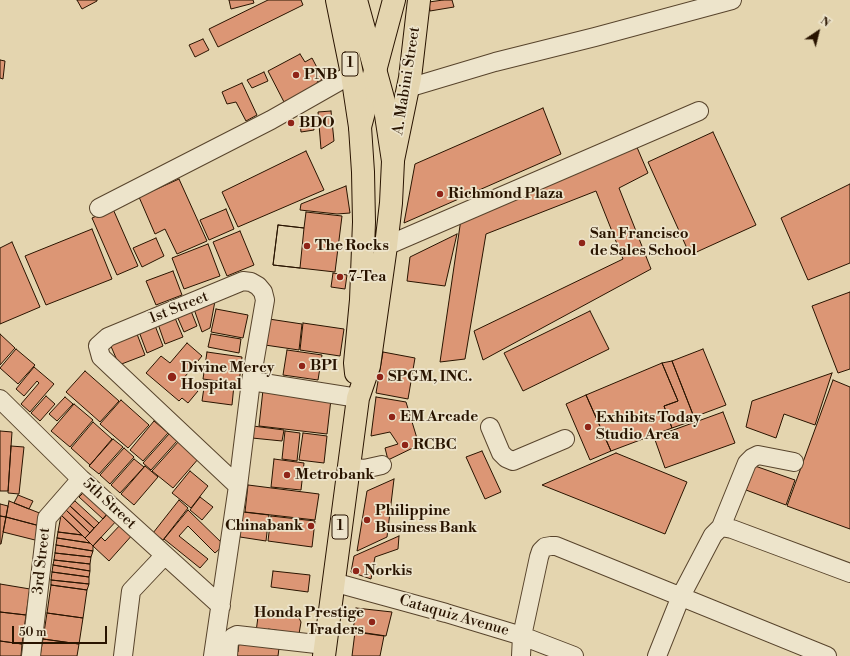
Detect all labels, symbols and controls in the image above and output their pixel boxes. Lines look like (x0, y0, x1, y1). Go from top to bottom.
north arrow (798, 12, 838, 52)
text: N (817, 14, 832, 30)
street label: A. Mabini Street (390, 26, 424, 136)
road number: 1 (342, 52, 358, 76)
place label: PNB (304, 66, 338, 84)
marker: PNB (291, 70, 301, 80)
place label: BDO (299, 114, 335, 132)
marker: BDO (286, 118, 296, 128)
place label: Richmond Plaza (448, 185, 563, 203)
marker: Richmond Plaza (435, 189, 445, 199)
place label: San Francisco de Sales School (590, 225, 696, 260)
place label: The Rocks (315, 237, 389, 255)
marker: San Francisco de Sales School (577, 238, 587, 248)
marker: The Rocks (302, 241, 312, 251)
place label: 7-Tea (348, 268, 386, 286)
marker: 7-Tea (335, 272, 345, 282)
street label: 1st Street (147, 288, 211, 328)
place label: BPI (310, 357, 338, 375)
place label: Divine Mercy Hospital (181, 359, 274, 394)
marker: BPI (297, 361, 307, 371)
place label: SPGM, INC. (388, 368, 472, 386)
marker: Divine Mercy Hospital (166, 371, 178, 383)
marker: SPGM, INC. (375, 372, 385, 382)
place label: EM Arcade (400, 408, 478, 426)
place label: Exhibits Today Studio Area (596, 409, 701, 444)
marker: EM Arcade (387, 412, 397, 422)
marker: Exhibits Today Studio Area (583, 422, 593, 432)
place label: RCBC (413, 436, 456, 454)
marker: RCBC (400, 440, 410, 450)
place label: Metrobank (295, 466, 375, 484)
marker: Metrobank (282, 470, 292, 480)
street label: 5th Street (79, 475, 139, 533)
place label: Philippine Business Bank (375, 502, 477, 537)
road number: 1 (332, 515, 348, 539)
marker: Philippine Business Bank (362, 515, 372, 525)
place label: Chinabank (225, 517, 303, 535)
marker: Chinabank (306, 521, 316, 531)
street label: 3rd Street (30, 527, 54, 595)
place label: Norkis (364, 562, 412, 580)
marker: Norkis (351, 566, 361, 576)
street label: Cataquiz Avenue (397, 592, 511, 640)
place label: Honda Prestige Traders (254, 604, 364, 639)
marker: Honda Prestige Traders (367, 617, 377, 627)
scale bar (14, 618, 109, 644)
text: 50 m (19, 625, 47, 640)

